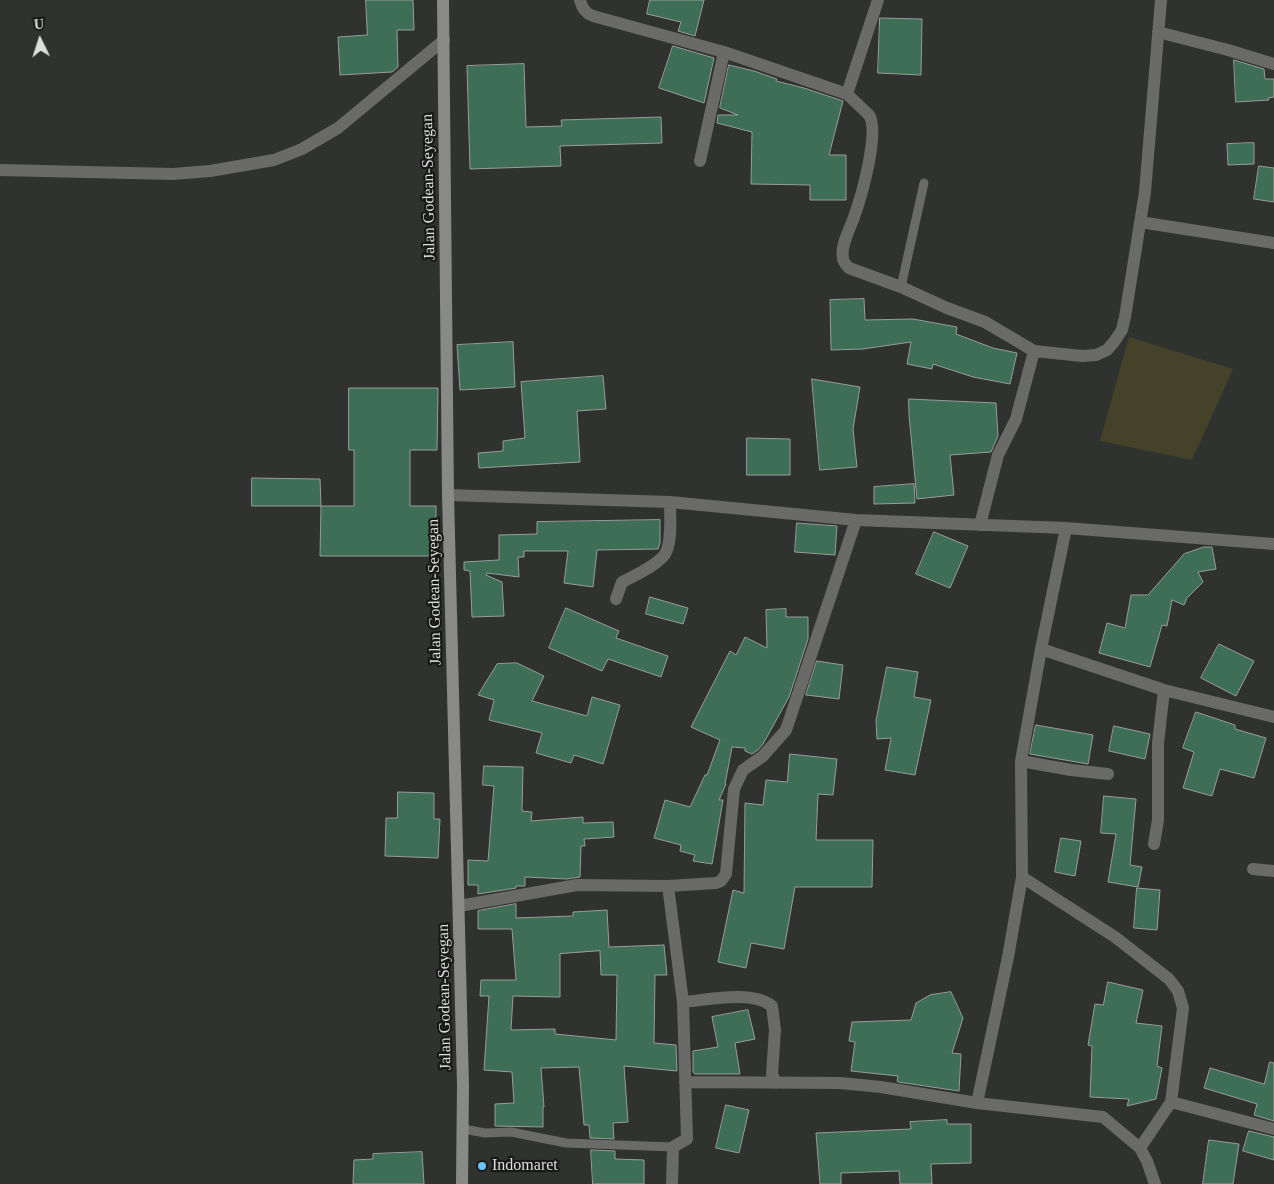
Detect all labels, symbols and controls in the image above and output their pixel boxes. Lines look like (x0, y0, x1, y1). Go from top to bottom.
north arrow (15, 15, 65, 65)
text: U (33, 17, 44, 32)
street label: Jalan Godean-Seyegan (418, 114, 440, 260)
street label: Jalan Godean-Seyegan (424, 519, 446, 665)
street label: Jalan Godean-Seyegan (434, 924, 456, 1070)
place label: Indomaret (492, 1156, 558, 1176)
marker: Indomaret (476, 1160, 488, 1172)

